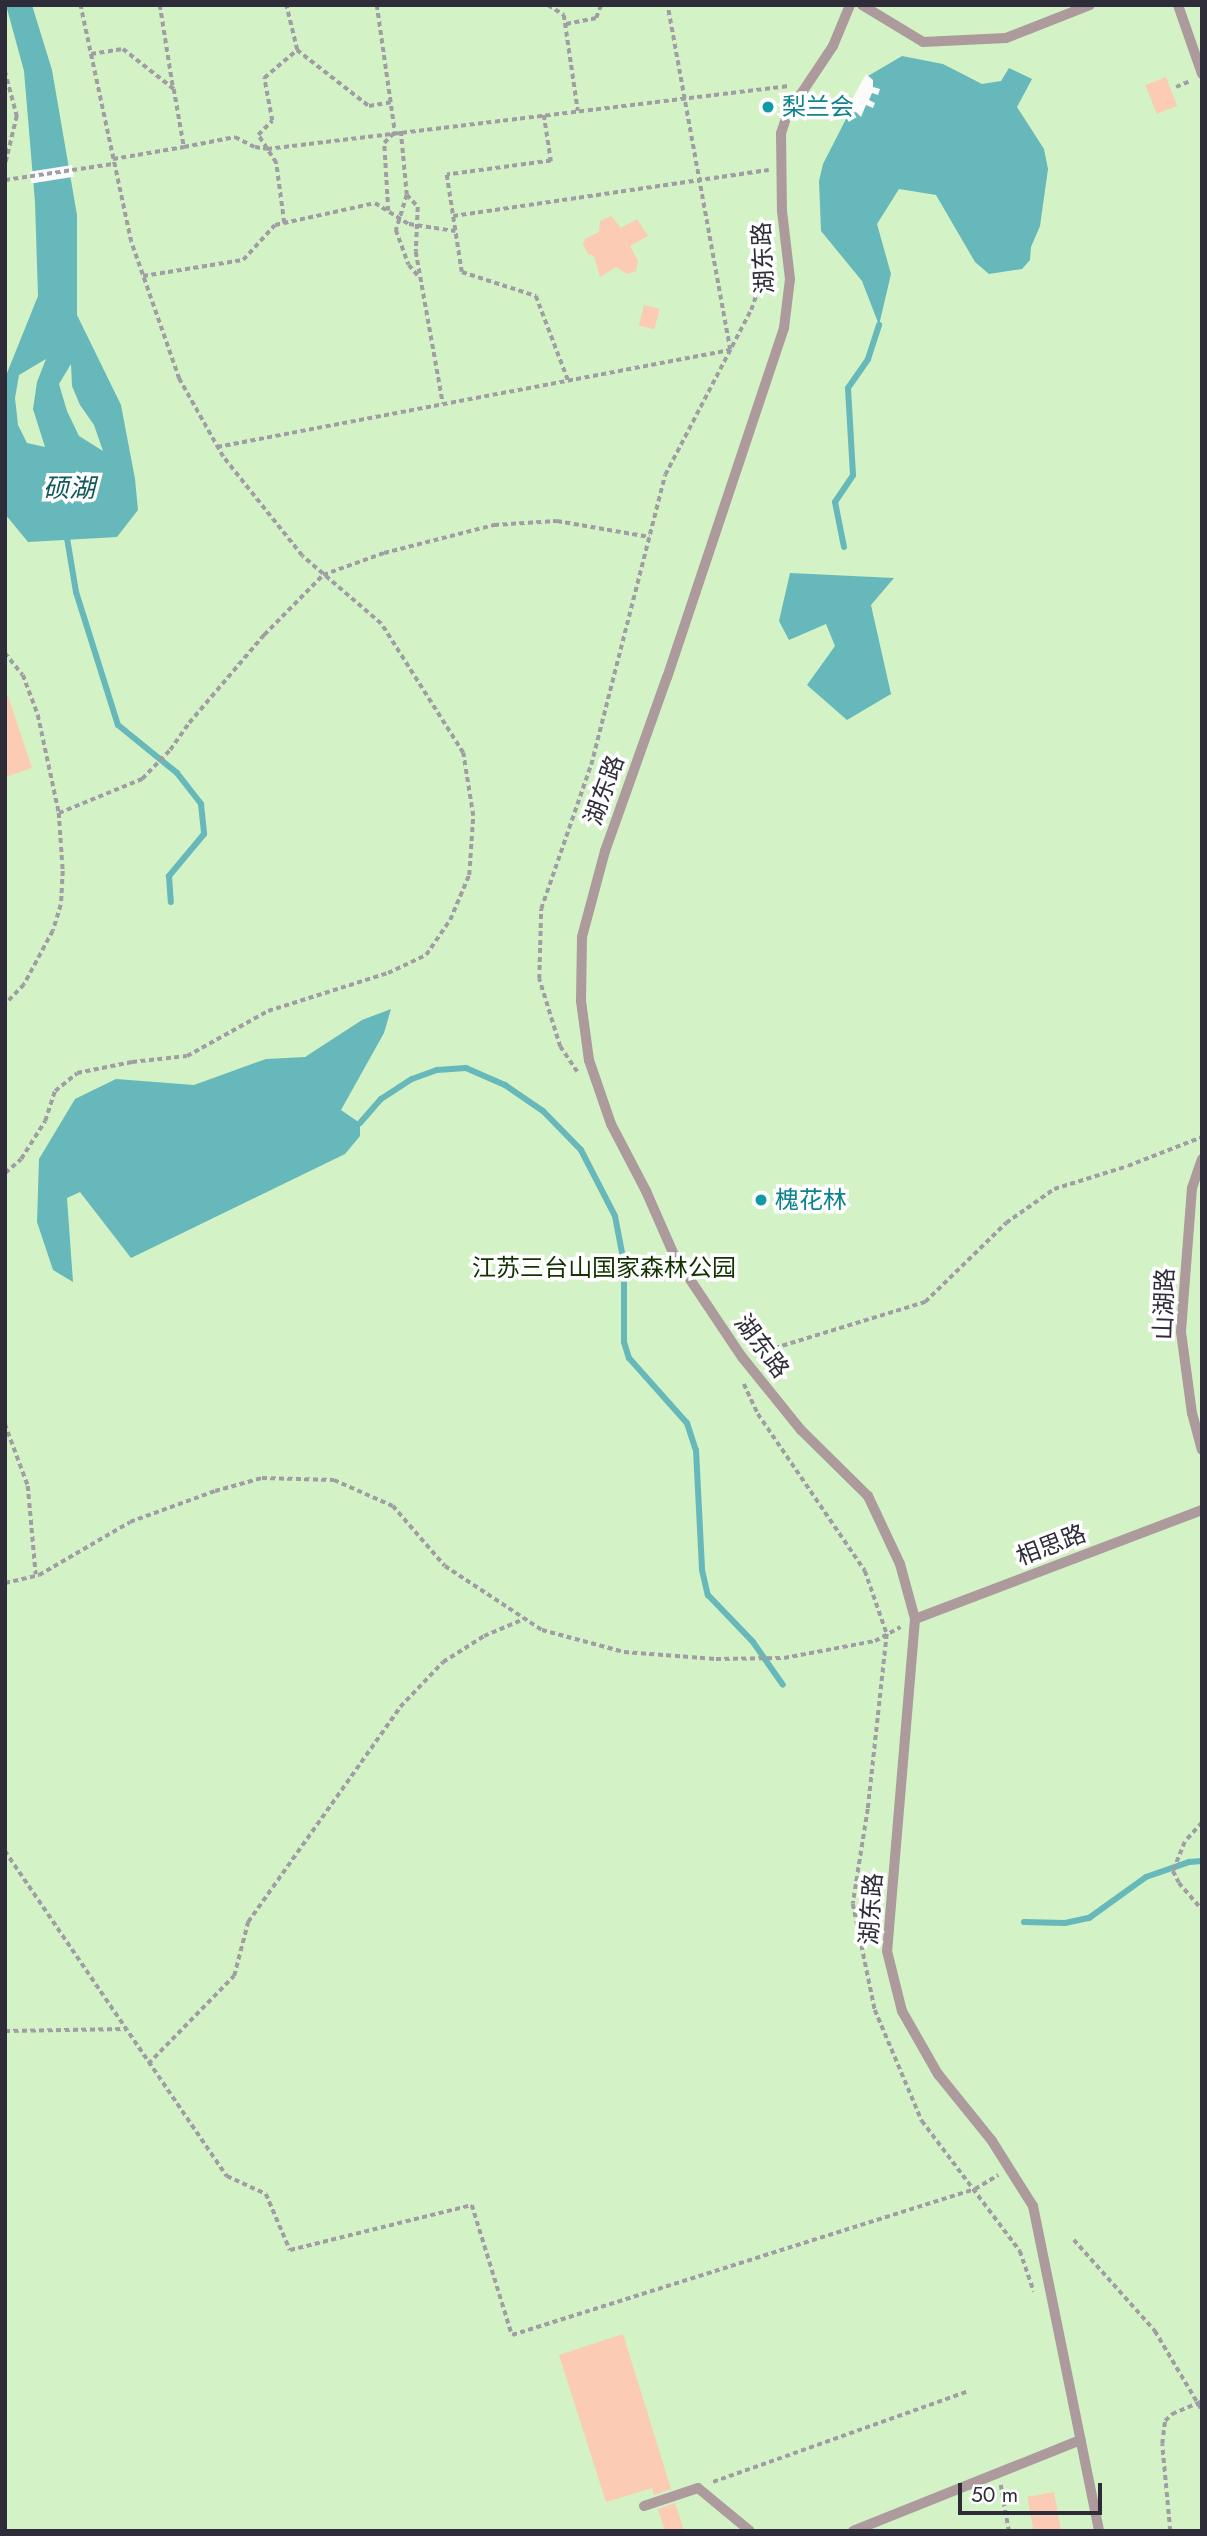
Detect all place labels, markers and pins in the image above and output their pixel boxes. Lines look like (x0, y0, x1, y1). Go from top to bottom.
place label: 梨兰会 (782, 93, 854, 121)
marker: 梨兰会 (760, 99, 776, 115)
place label: 槐花林 (775, 1186, 847, 1214)
marker: 槐花林 (753, 1192, 769, 1208)

